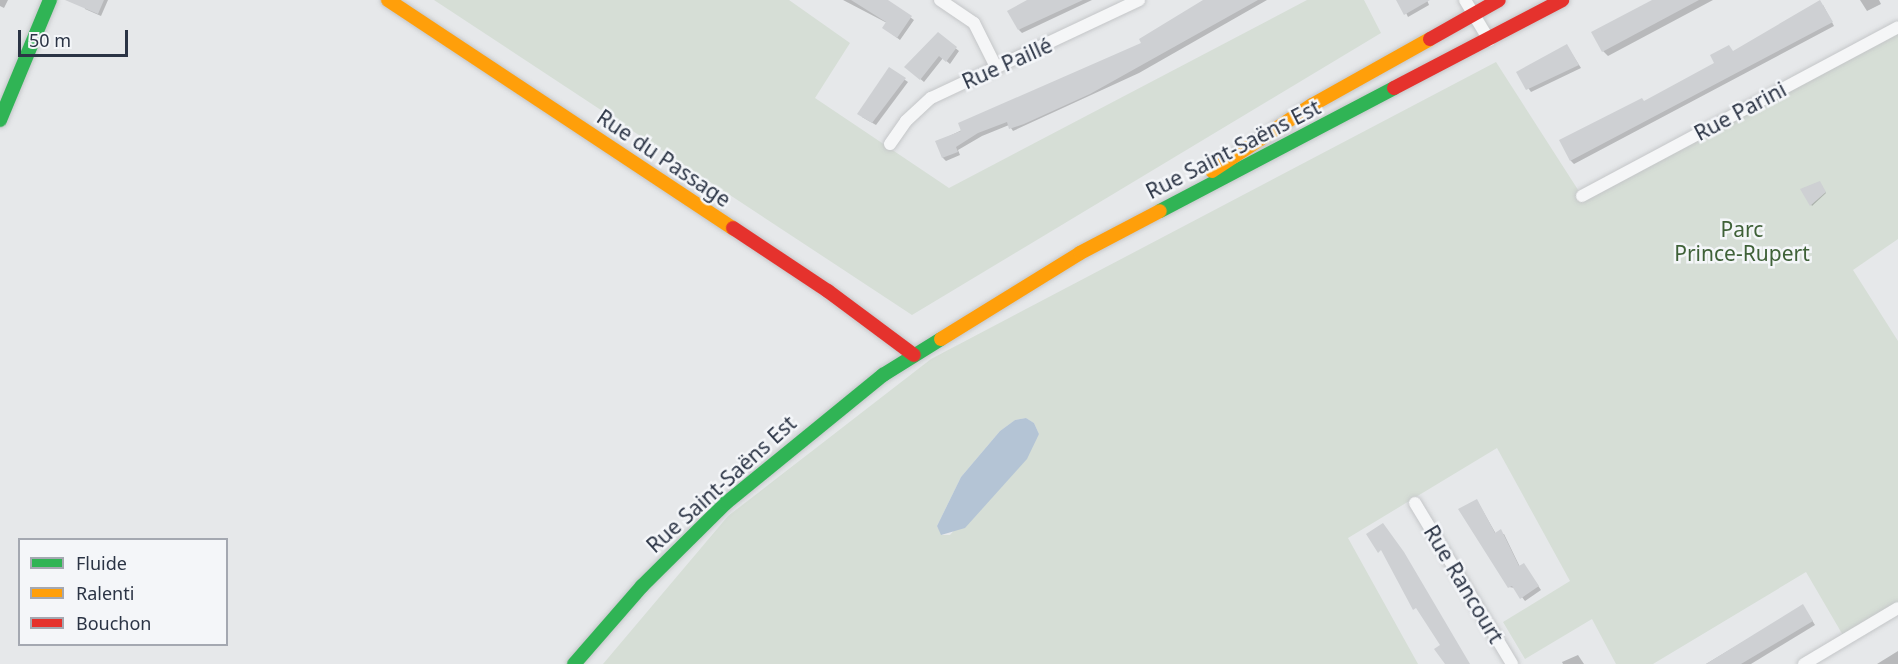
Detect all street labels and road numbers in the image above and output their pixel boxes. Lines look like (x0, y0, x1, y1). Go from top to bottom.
street label: Rue Paillé (958, 32, 1056, 94)
street label: Rue Parini (1690, 76, 1790, 146)
street label: Rue Saint-Saëns Est (1142, 94, 1324, 204)
street label: Rue du Passage (592, 104, 736, 212)
street label: Rue Saint-Saëns Est (641, 410, 801, 558)
street label: Rue Rancourt (1419, 520, 1509, 648)

